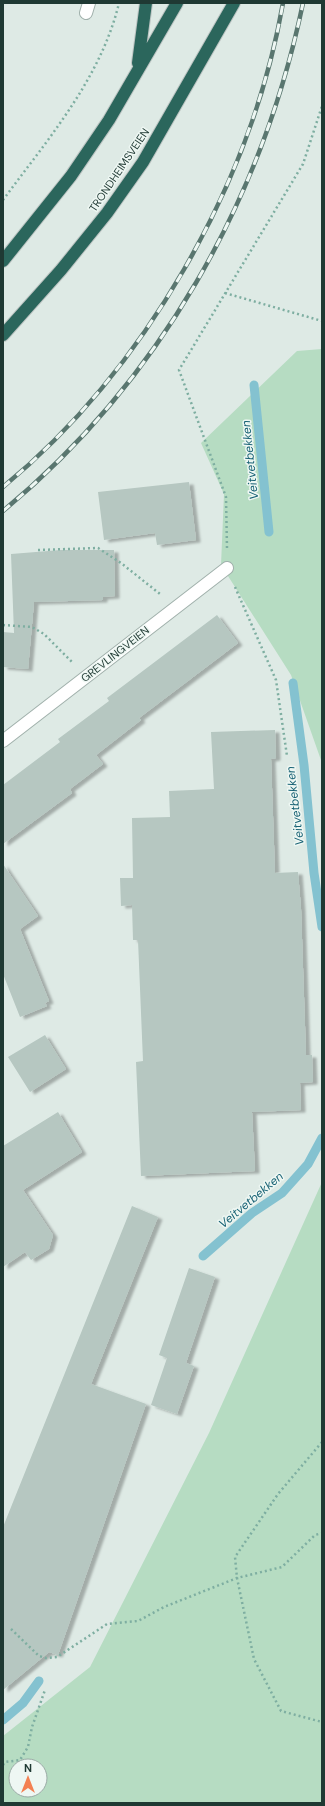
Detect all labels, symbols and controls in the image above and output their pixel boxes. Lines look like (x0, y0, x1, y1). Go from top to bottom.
street label: TRONDHEIMSVEIEN (86, 125, 152, 215)
water label: Veitvetbekken (238, 419, 262, 500)
street label: GREVLINGVEIEN (78, 623, 152, 685)
water label: Veitvetbekken (282, 765, 308, 846)
water label: Veitvetbekken (215, 1168, 287, 1232)
north arrow (8, 1758, 48, 1798)
text: N (24, 1761, 32, 1775)

